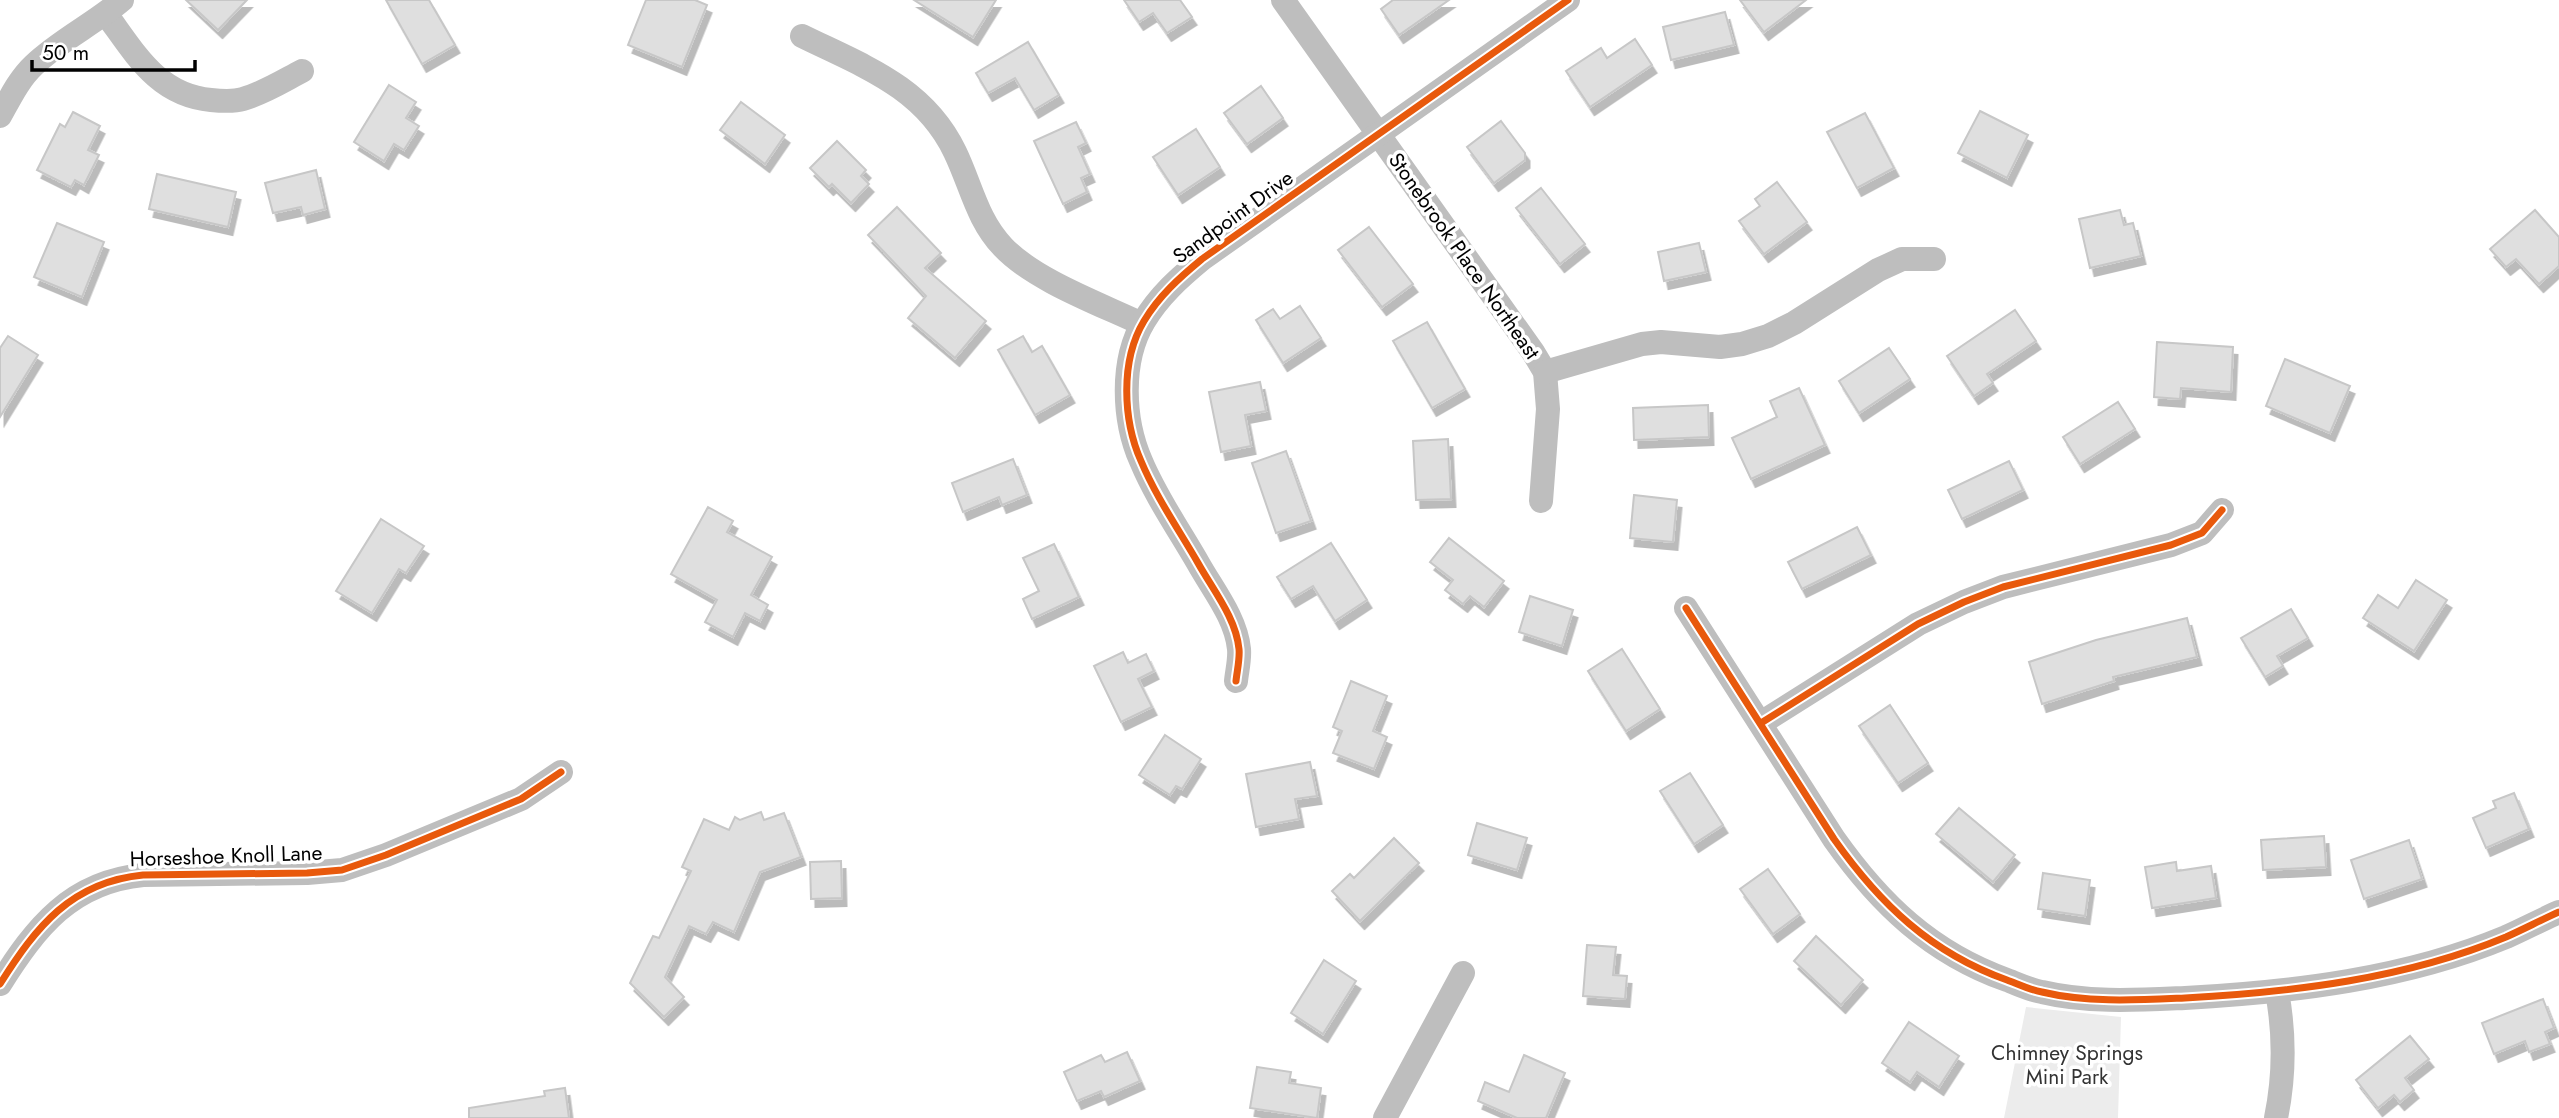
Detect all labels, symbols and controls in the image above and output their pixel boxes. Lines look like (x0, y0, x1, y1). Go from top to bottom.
scale bar (32, 28, 194, 72)
text: 50 m (42, 38, 89, 68)
street label: Stonebrook Place Northeast (1381, 147, 1547, 365)
street label: Sandpoint Drive (1167, 163, 1300, 271)
street label: Horseshoe Knoll Lane (129, 838, 323, 874)
park label: Chimney Springs Mini Park (1991, 1038, 2143, 1092)

